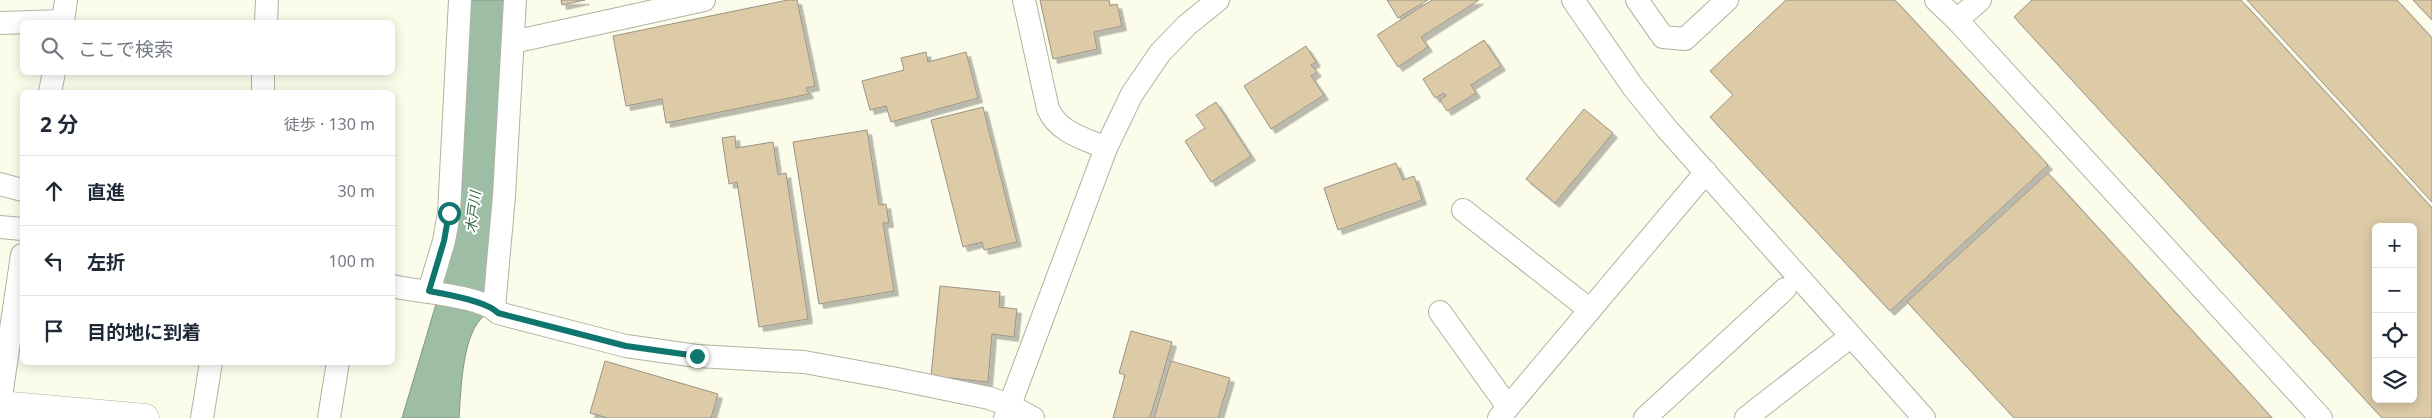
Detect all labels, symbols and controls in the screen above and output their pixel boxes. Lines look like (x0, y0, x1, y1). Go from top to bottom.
search box (20, 20, 395, 75)
icon: search (38, 34, 66, 62)
text: ここで検索 (78, 36, 173, 62)
text: 2 分 (40, 110, 78, 138)
text: 徒歩 · 130 m (284, 113, 375, 135)
icon: ahead (40, 177, 68, 205)
text: 直進 (87, 179, 125, 205)
text: 30 m (338, 180, 375, 202)
water label: 木戸川 (461, 188, 485, 234)
route start (438, 202, 461, 225)
map controls (2372, 223, 2417, 403)
button: + (2372, 223, 2417, 268)
icon: left (40, 247, 68, 275)
text: 左折 (87, 249, 125, 275)
text: 100 m (328, 250, 375, 272)
button: − (2372, 268, 2417, 313)
button: locate (2372, 313, 2417, 358)
icon: arrive (40, 317, 68, 345)
text: 目的地に到着 (87, 319, 201, 345)
route end (686, 345, 709, 368)
button: layers (2372, 358, 2417, 403)

